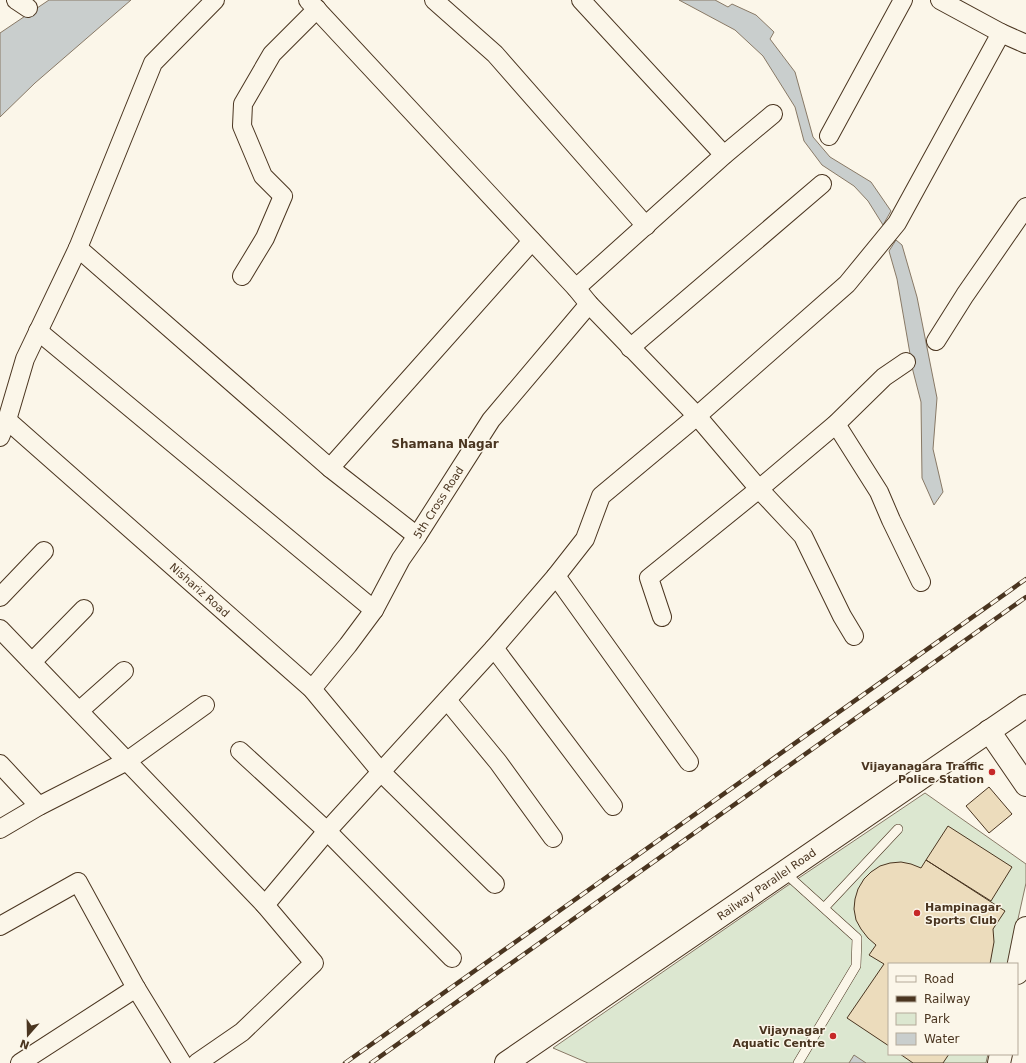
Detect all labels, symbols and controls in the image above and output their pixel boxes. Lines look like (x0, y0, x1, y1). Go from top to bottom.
district label: Shamana Nagar (391, 437, 499, 451)
street label: 5th Cross Road (411, 464, 467, 541)
street label: Nishariz Road (167, 561, 232, 620)
place label: Vijayanagara Traffic Police Station (861, 760, 984, 786)
marker: Vijayanagara Traffic Police Station (987, 767, 997, 777)
street label: Railway Parallel Road (715, 846, 819, 923)
place label: Hampinagar Sports Club (925, 901, 1001, 927)
marker: Hampinagar Sports Club (912, 908, 922, 918)
legend (888, 963, 1018, 1055)
text: Road (924, 972, 954, 986)
text: Railway (924, 992, 970, 1006)
text: Park (924, 1012, 950, 1026)
north arrow (8, 1015, 48, 1055)
place label: Vijaynagar Aquatic Centre (732, 1024, 826, 1050)
marker: Vijaynagar Aquatic Centre (828, 1031, 838, 1041)
text: Water (924, 1032, 960, 1046)
text: N (18, 1036, 31, 1052)

